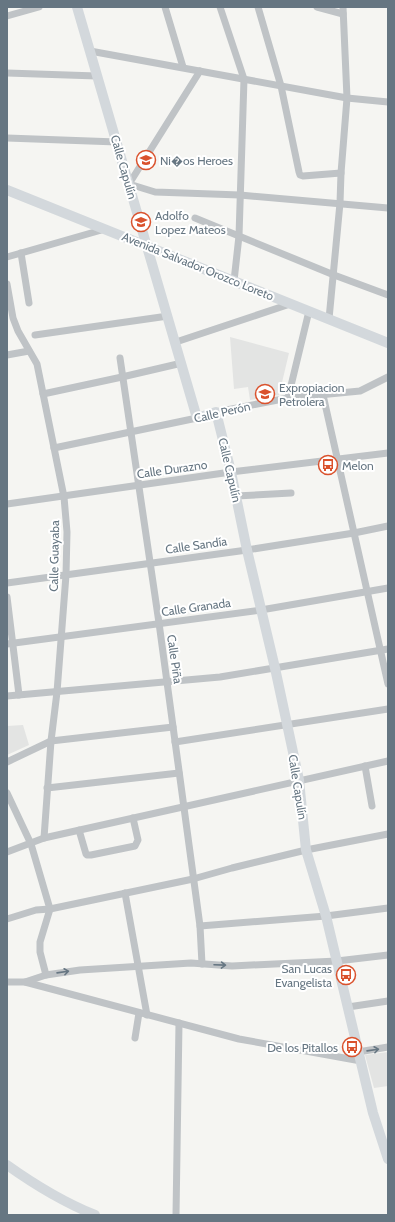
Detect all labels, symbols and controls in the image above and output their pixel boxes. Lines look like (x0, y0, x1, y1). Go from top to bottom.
street label: Calle Capulín (108, 133, 140, 201)
school or university icon: Ni�os Heroes (135, 149, 157, 171)
place label: Ni�os Heroes (160, 153, 233, 168)
place label: Adolfo Lopez Mateos (155, 208, 226, 237)
school or university icon: Adolfo Lopez Mateos (130, 211, 152, 233)
street label: Avenida Salvador Orozco Loreto (120, 229, 276, 304)
place label: Expropiacion Petrolera (279, 380, 345, 409)
school or university icon: Expropiacion Petrolera (254, 383, 276, 405)
street label: Calle Perón (192, 398, 252, 426)
street label: Calle Capulín (215, 436, 245, 504)
bus stop icon: Melon (317, 454, 339, 476)
street label: Calle Durazno (136, 457, 209, 481)
place label: Melon (342, 458, 374, 473)
street label: Calle Guayaba (46, 520, 62, 592)
street label: Calle Sandía (164, 533, 228, 557)
street label: Calle Granada (160, 595, 232, 619)
street label: Calle Piña (164, 633, 186, 685)
street label: Calle Capulín (285, 753, 311, 821)
one-way arrow (213, 961, 226, 969)
place label: San Lucas Evangelista (275, 961, 332, 990)
bus stop icon: San Lucas Evangelista (335, 964, 357, 986)
one-way arrow (56, 968, 69, 976)
bus stop icon: De los Pitallos (341, 1036, 363, 1058)
place label: De los Pitallos (267, 1040, 338, 1055)
one-way arrow (366, 1046, 379, 1053)

